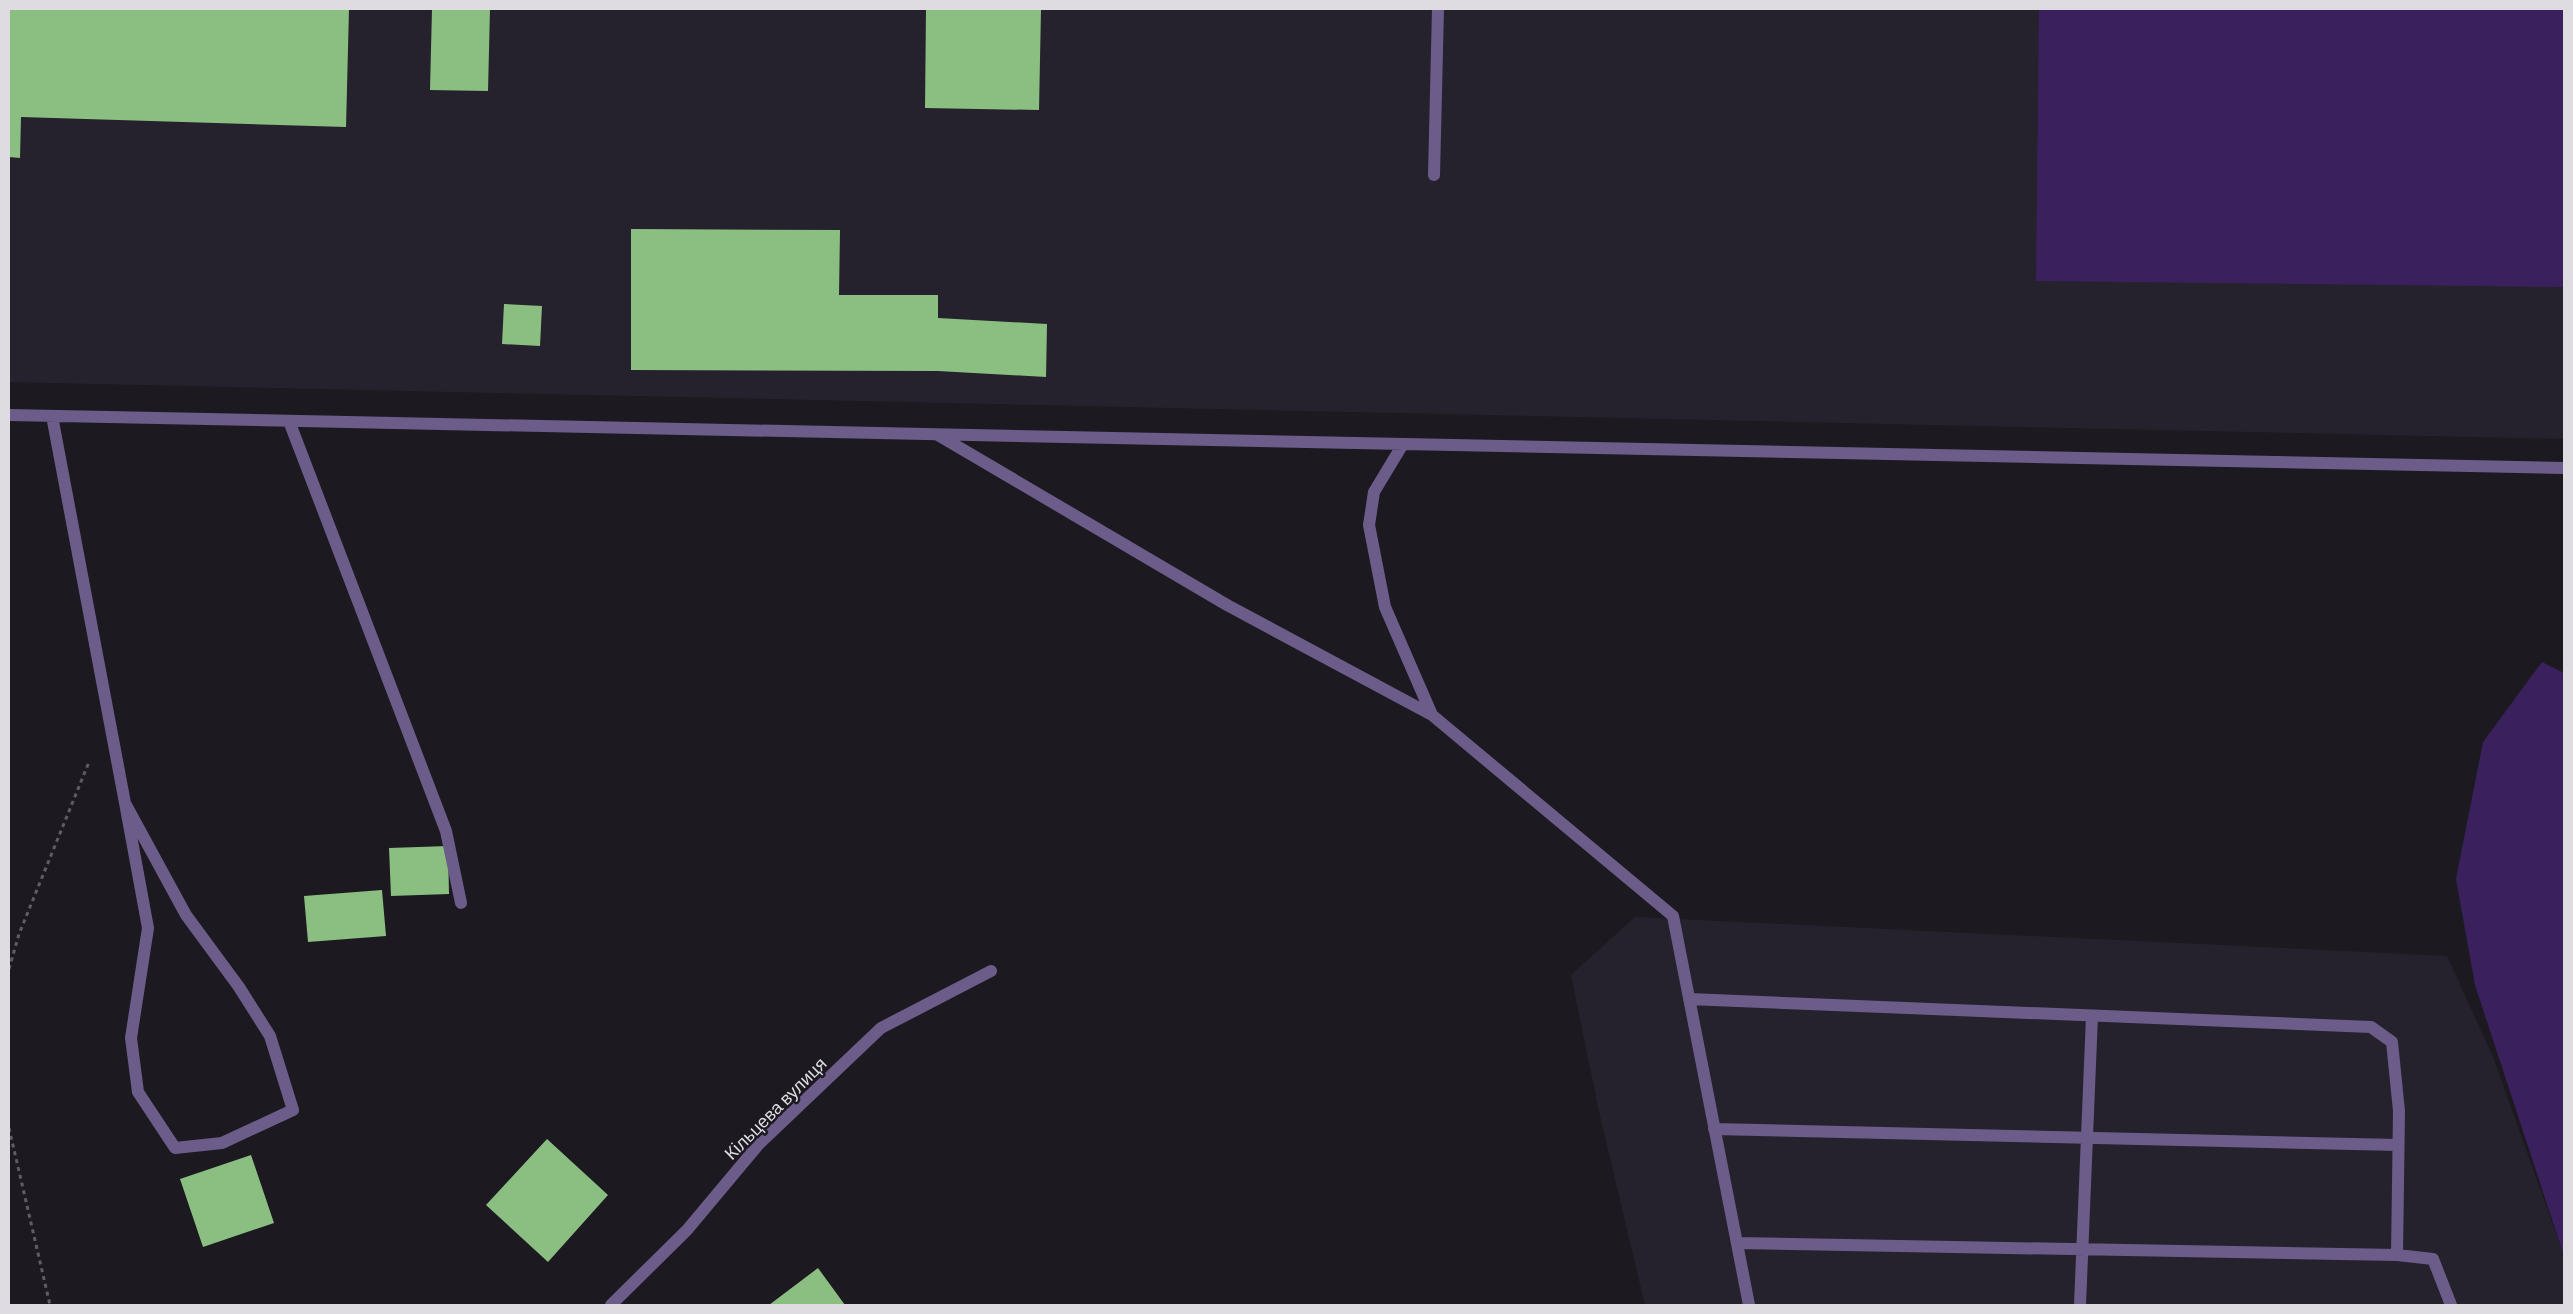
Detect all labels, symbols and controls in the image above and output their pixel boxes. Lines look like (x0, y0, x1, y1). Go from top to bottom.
street label: Кільцева вулиця (719, 1052, 831, 1164)

